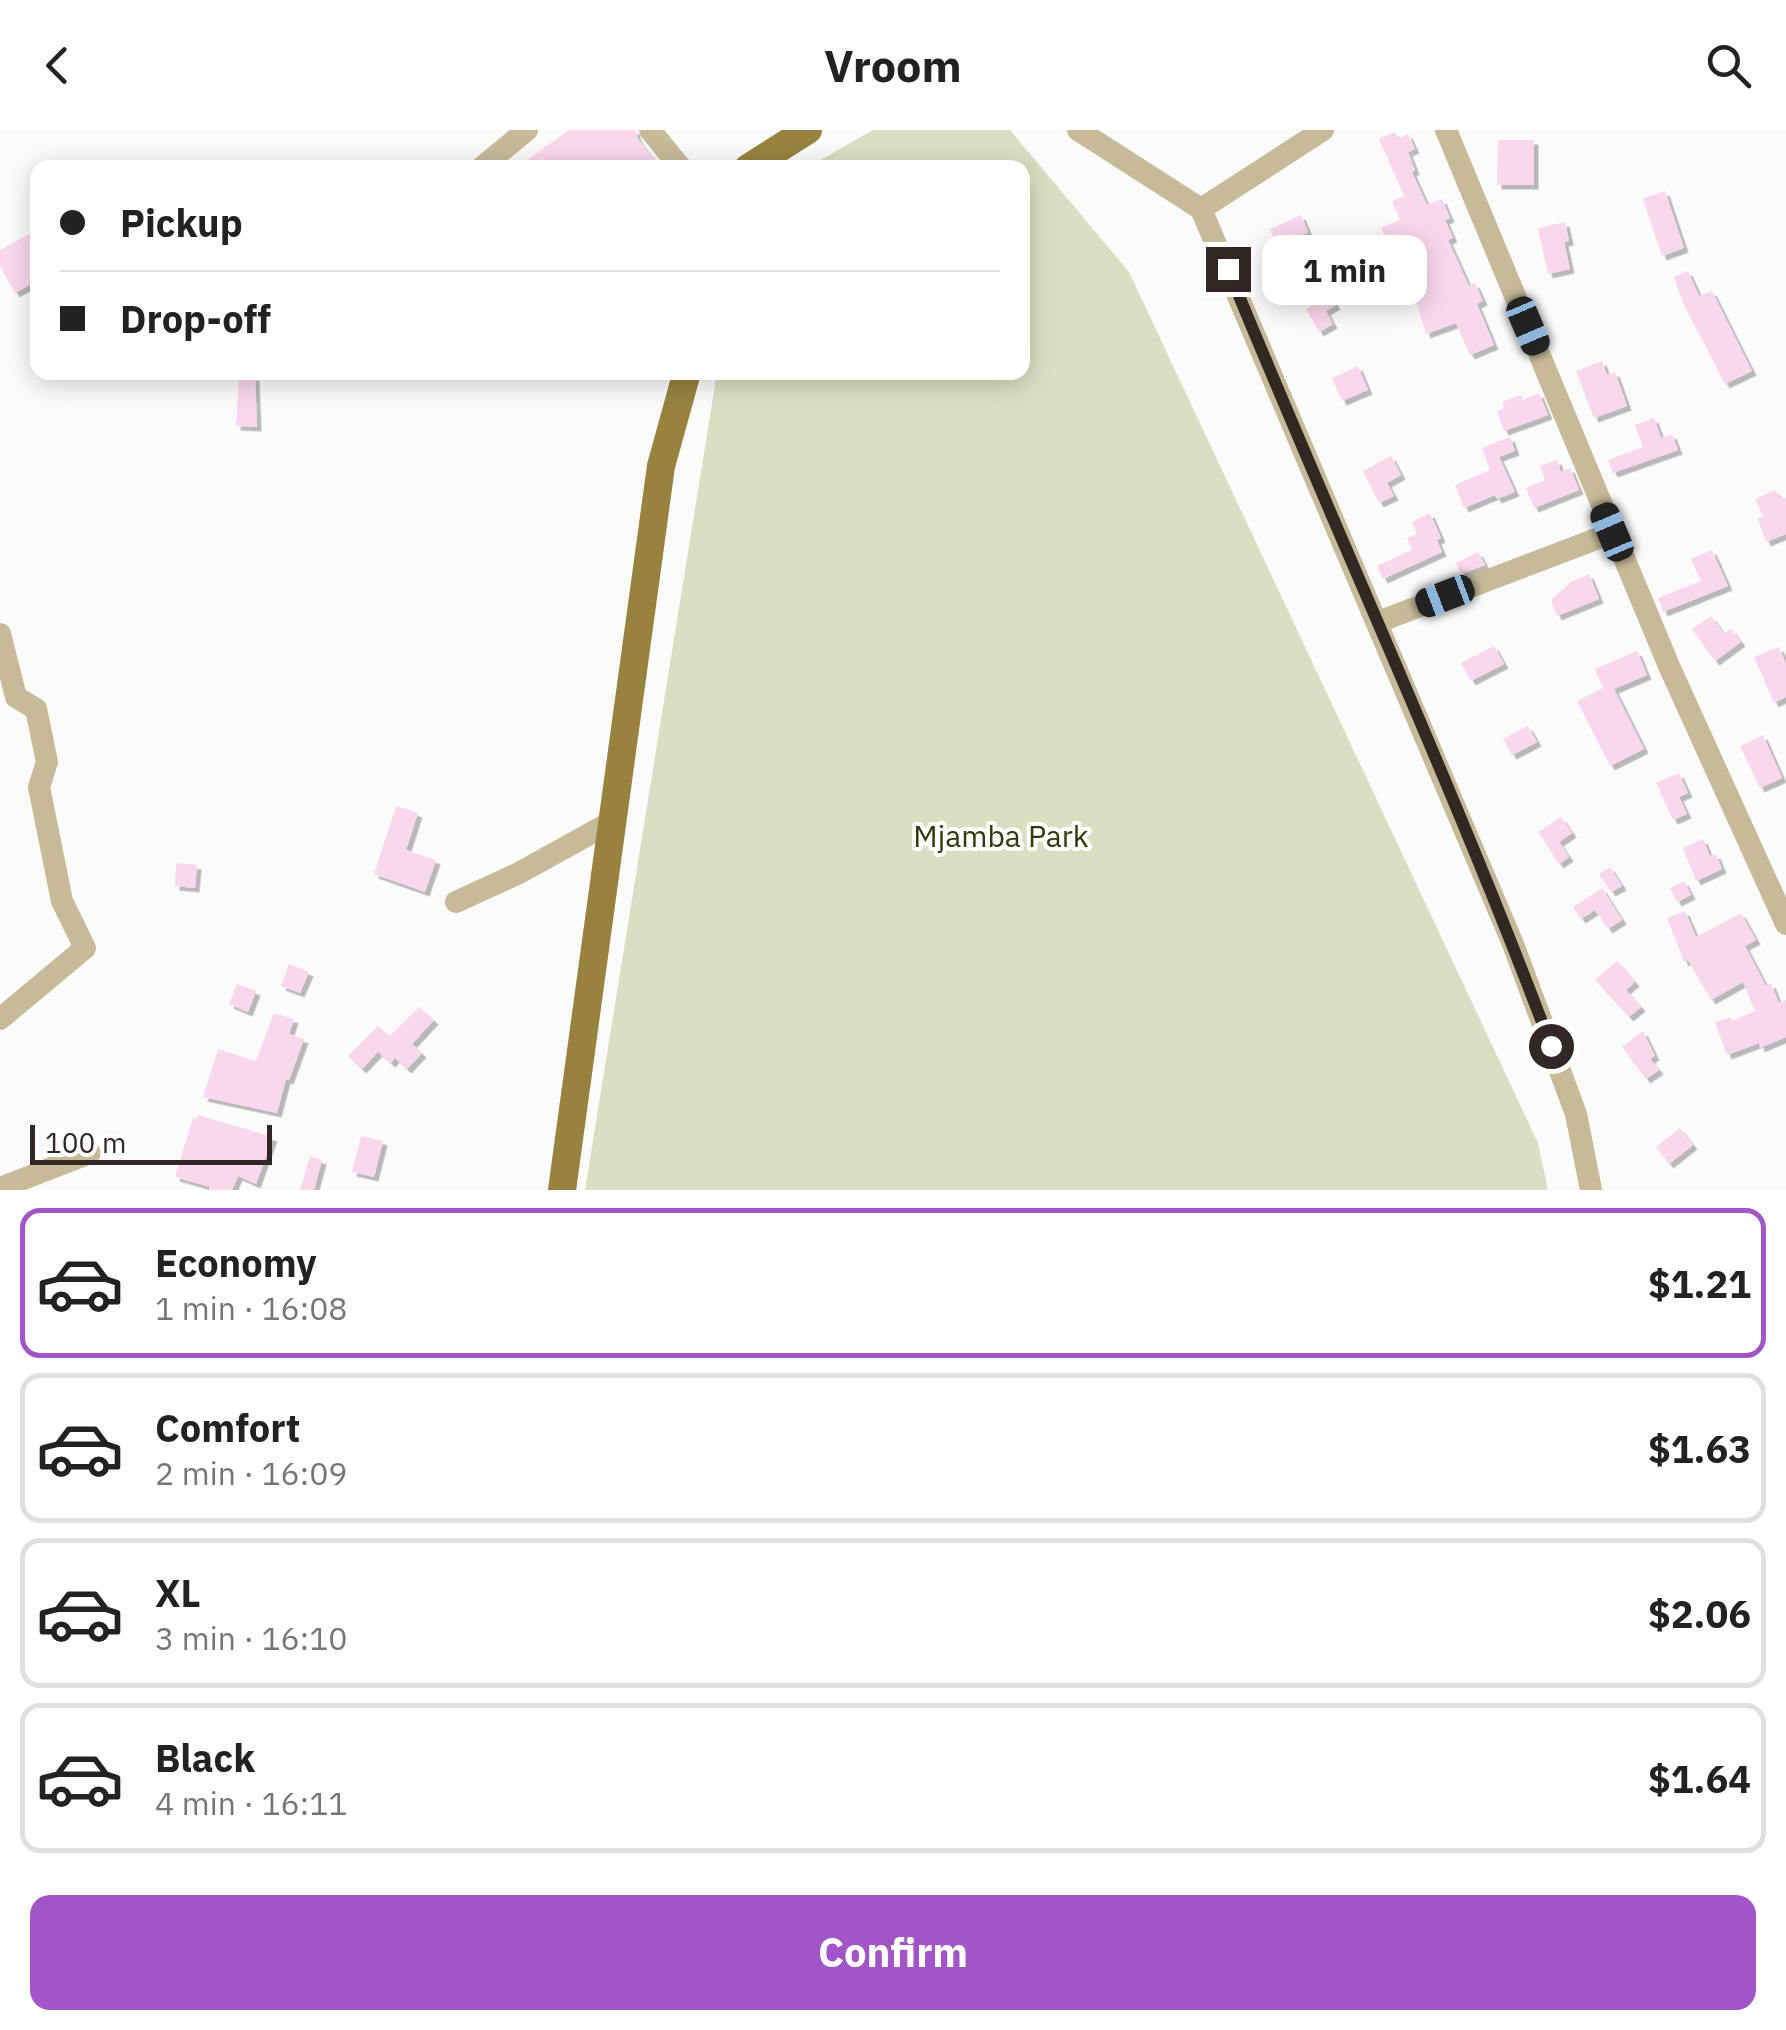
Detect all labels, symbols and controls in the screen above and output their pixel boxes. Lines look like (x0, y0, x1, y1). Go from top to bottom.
text: Vroom (824, 36, 962, 94)
icon: back (30, 38, 85, 93)
icon: search (1701, 38, 1756, 93)
text: Pickup (120, 198, 243, 247)
callout: 1 min (1263, 234, 1428, 304)
route end (1206, 247, 1251, 292)
text: 1 min (1303, 249, 1386, 291)
car (1502, 293, 1554, 359)
text: Drop-off (120, 294, 271, 343)
car (1586, 499, 1638, 565)
car (1412, 571, 1478, 621)
park label: Mjamba Park (913, 816, 1089, 855)
route start (1529, 1024, 1574, 1069)
scale bar (30, 1120, 272, 1164)
text: 100 m (45, 1124, 126, 1161)
icon: car (35, 1238, 125, 1328)
text: Economy (155, 1238, 317, 1287)
text: $1.21 (1648, 1259, 1751, 1308)
text: 1 min · 16:08 (155, 1287, 348, 1329)
icon: car (35, 1403, 125, 1493)
text: Comfort (155, 1403, 300, 1452)
text: $1.63 (1648, 1424, 1751, 1473)
text: 2 min · 16:09 (155, 1452, 348, 1494)
icon: car (35, 1568, 125, 1658)
text: XL (155, 1568, 201, 1617)
text: $2.06 (1648, 1589, 1751, 1638)
text: 3 min · 16:10 (155, 1617, 348, 1659)
icon: car (35, 1733, 125, 1823)
text: Black (155, 1733, 255, 1782)
text: $1.64 (1648, 1754, 1751, 1803)
text: 4 min · 16:11 (155, 1782, 348, 1824)
button: Confirm (30, 1895, 1756, 2010)

